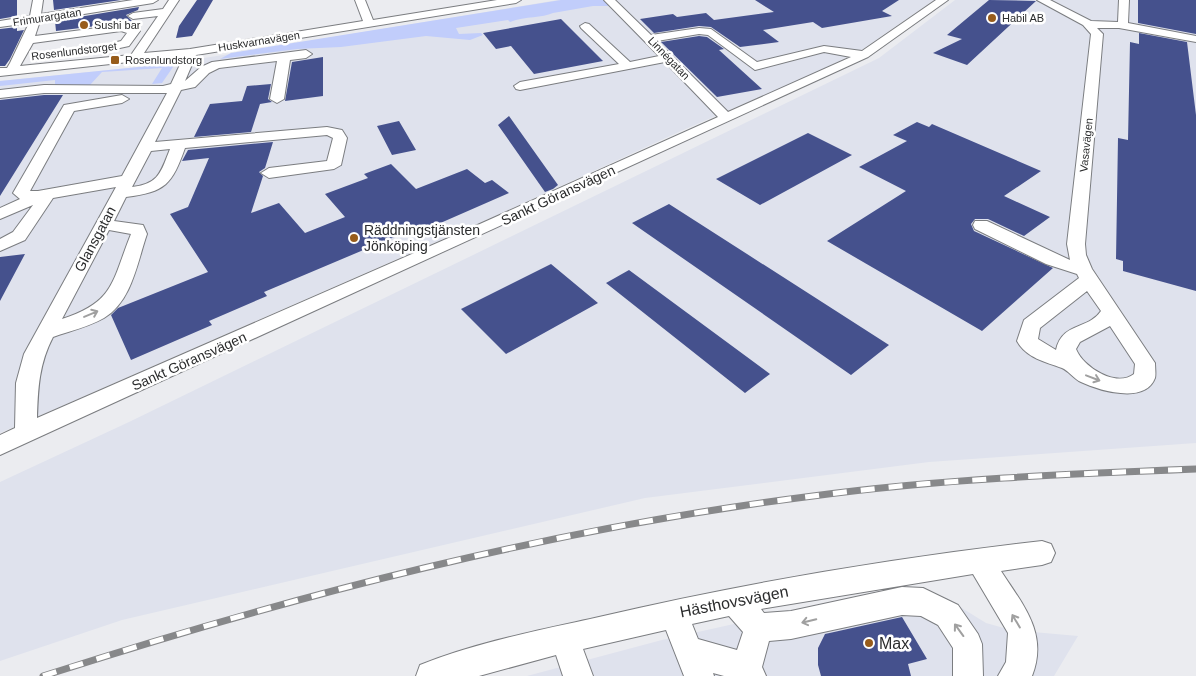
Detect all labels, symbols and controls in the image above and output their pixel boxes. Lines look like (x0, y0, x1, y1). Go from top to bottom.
street label: Frimurargatan (12, 6, 82, 28)
marker: Habil AB (986, 12, 998, 24)
place label: Habil AB (1002, 12, 1044, 24)
marker: Sushi bar (78, 19, 90, 31)
place label: Sushi bar (94, 19, 141, 31)
street label: Huskvarnavägen (217, 29, 301, 53)
street label: Linnégatan (646, 34, 692, 82)
street label: Rosenlundstorget (30, 40, 118, 62)
marker: Rosenlundstorg (109, 54, 121, 66)
place label: Rosenlundstorg (125, 54, 202, 66)
street label: Vasavägen (1077, 117, 1095, 173)
street label: Sankt Göransvägen (499, 162, 617, 228)
street label: Glansgatan (71, 204, 119, 274)
place label: Räddningstjänsten Jönköping (364, 222, 480, 254)
marker: Räddningstjänsten Jönköping (348, 232, 360, 244)
one-way arrow (83, 309, 98, 319)
street label: Sankt Göransvägen (129, 329, 249, 393)
one-way arrow (1085, 373, 1100, 383)
street label: Hästhovsvägen (678, 583, 790, 620)
one-way arrow (1011, 614, 1021, 628)
one-way arrow (802, 616, 818, 626)
one-way arrow (954, 623, 964, 637)
place label: Max (879, 635, 909, 652)
marker: Max (863, 637, 875, 649)

